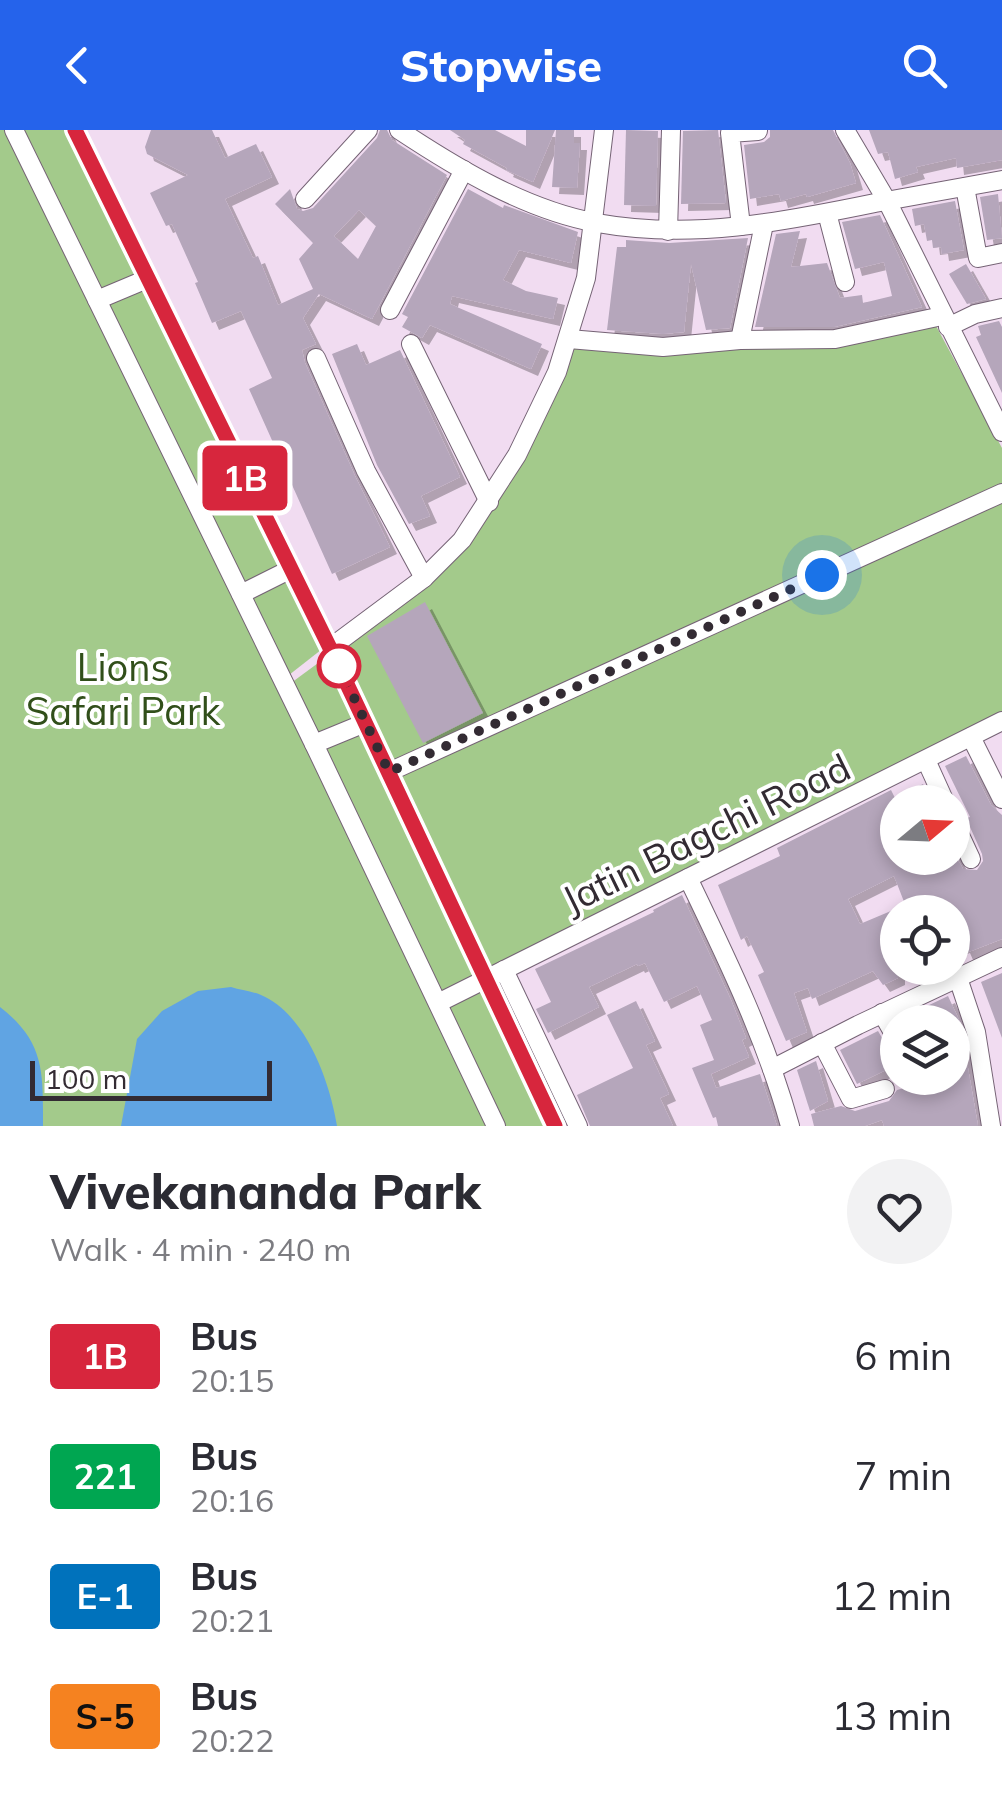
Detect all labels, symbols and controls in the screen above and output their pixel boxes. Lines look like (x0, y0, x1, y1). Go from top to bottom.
text: Stopwise (400, 37, 602, 93)
icon: back (50, 38, 105, 93)
icon: search (897, 38, 952, 93)
line badge: 1B (200, 446, 290, 510)
text: 1B (222, 456, 268, 500)
your location (797, 550, 847, 600)
park label: Lions Safari Park (26, 643, 221, 735)
unlabelled marker (318, 645, 360, 687)
street label: Jatin Bagchi Road (554, 742, 858, 924)
north arrow (880, 785, 970, 875)
map controls (880, 785, 970, 1095)
button: locate (880, 895, 970, 985)
button: layers (880, 1005, 970, 1095)
scale bar (30, 1056, 272, 1100)
text: 100 m (45, 1061, 127, 1096)
button: heart (847, 1159, 952, 1264)
text: Vivekananda Park (50, 1161, 481, 1221)
text: Walk · 4 min · 240 m (50, 1229, 351, 1269)
text: Bus (190, 1312, 258, 1360)
text: 6 min (855, 1332, 952, 1380)
text: 1B (82, 1334, 128, 1378)
text: 20:15 (190, 1360, 274, 1400)
text: Bus (190, 1432, 258, 1480)
text: 7 min (855, 1452, 952, 1500)
text: 221 (73, 1454, 137, 1498)
text: 20:16 (190, 1480, 274, 1520)
text: Bus (190, 1552, 258, 1600)
text: 12 min (832, 1572, 952, 1620)
text: E-1 (76, 1574, 134, 1618)
text: 20:21 (190, 1600, 274, 1640)
text: Bus (190, 1672, 258, 1720)
text: 13 min (832, 1692, 952, 1740)
text: S-5 (75, 1694, 135, 1738)
text: 20:22 (190, 1720, 274, 1760)

